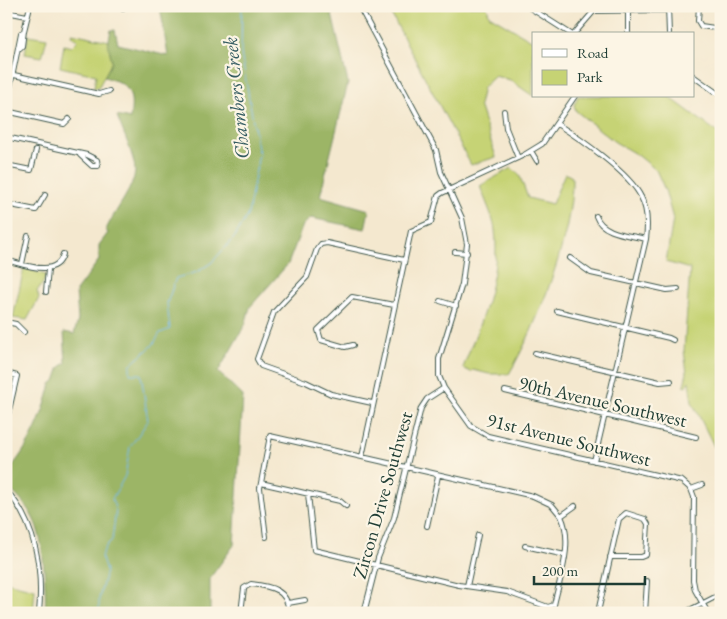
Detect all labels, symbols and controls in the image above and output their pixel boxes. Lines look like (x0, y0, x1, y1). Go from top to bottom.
legend (532, 32, 694, 98)
water label: Chambers Creek (217, 36, 255, 160)
text: Road (577, 43, 609, 62)
text: Park (577, 67, 604, 86)
street label: 90th Avenue Southwest (516, 370, 689, 433)
street label: 91st Avenue Southwest (484, 407, 653, 472)
street label: Zircon Drive Southwest (347, 409, 418, 582)
scale bar (534, 554, 646, 586)
text: 200 m (542, 561, 579, 580)

